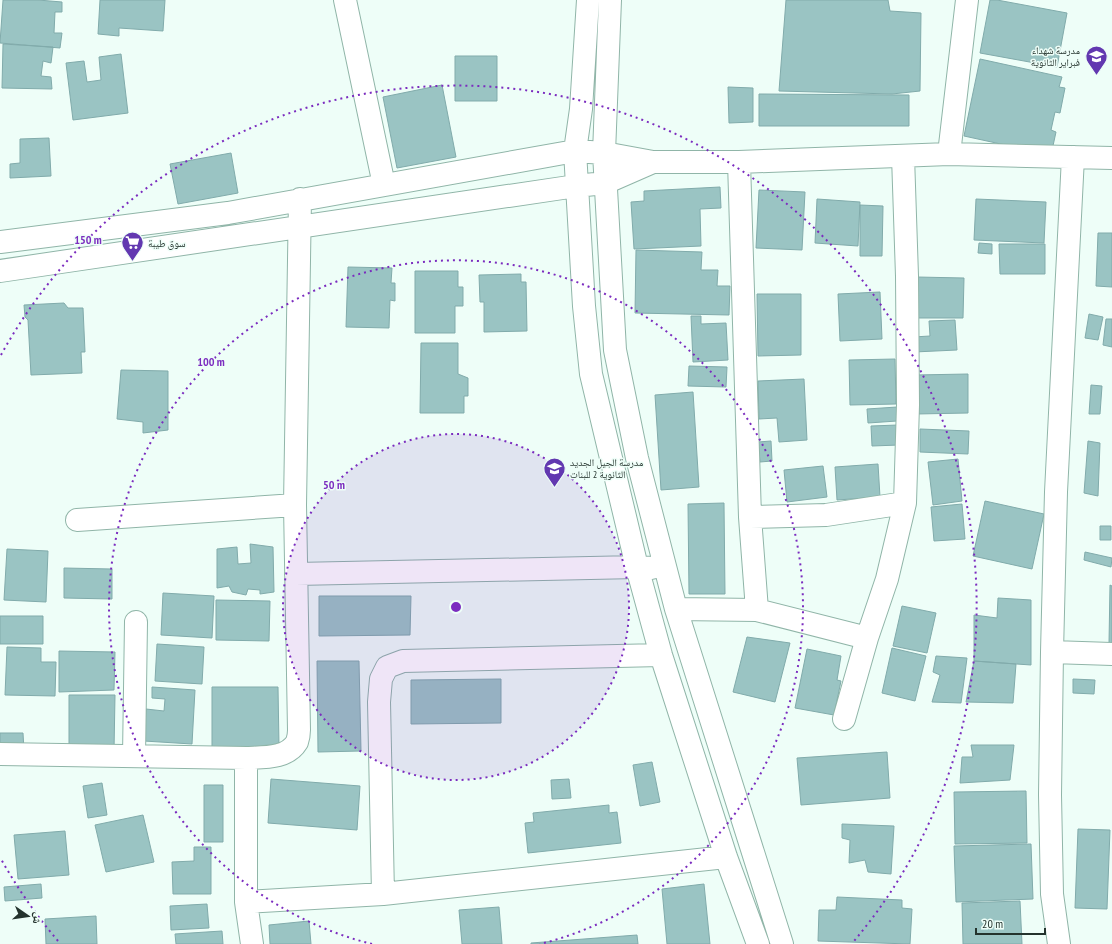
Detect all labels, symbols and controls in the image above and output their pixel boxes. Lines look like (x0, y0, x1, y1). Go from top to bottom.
school or university icon: مدرسة شهداء فبراير الثانوية (1083, 43, 1109, 76)
place label: مدرسة شهداء فبراير الثانوية (1031, 44, 1080, 69)
supermarket icon: سوق طيبة (119, 230, 145, 263)
text: 150 m (74, 232, 102, 247)
place label: سوق طيبة (148, 237, 186, 250)
text: 100 m (197, 354, 225, 369)
school or university icon: مدرسة الجيل الجديد الثانوية 2 للبنات (541, 455, 567, 488)
place label: مدرسة الجيل الجديد الثانوية 2 للبنات (570, 456, 644, 481)
text: 50 m (323, 477, 345, 492)
centre of rings (449, 600, 463, 614)
north arrow (8, 896, 48, 936)
scale bar (976, 910, 1045, 936)
text: ش (29, 911, 46, 926)
text: 20 m (982, 916, 1003, 931)

